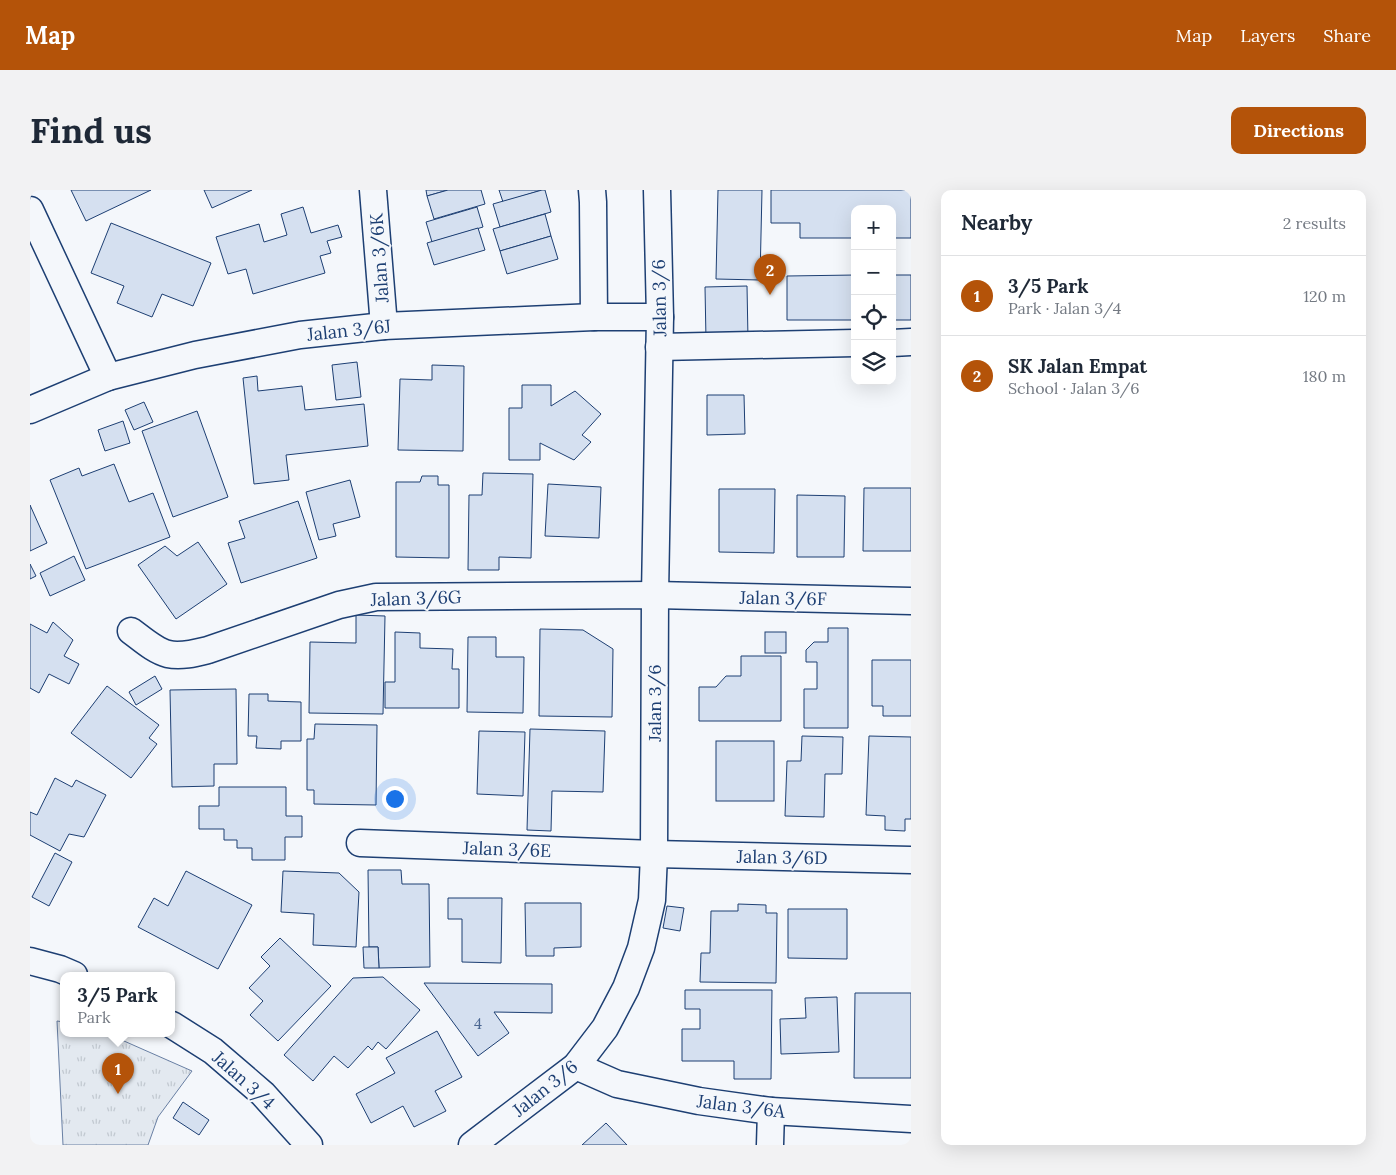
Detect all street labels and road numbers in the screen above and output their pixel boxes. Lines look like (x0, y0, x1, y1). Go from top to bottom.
street label: Jalan 3/6K (364, 212, 394, 305)
street label: Jalan 3/6 (647, 259, 671, 338)
street label: Jalan 3/6J (305, 314, 392, 346)
street label: Jalan 3/6G (369, 585, 462, 611)
street label: Jalan 3/6F (738, 586, 827, 610)
street label: Jalan 3/6 (643, 664, 666, 743)
street label: Jalan 3/6E (461, 836, 552, 862)
street label: Jalan 3/6D (735, 845, 828, 869)
street label: Jalan 3/4 (207, 1045, 280, 1114)
street label: Jalan 3/6 (507, 1055, 582, 1122)
street label: Jalan 3/6A (695, 1089, 787, 1123)

